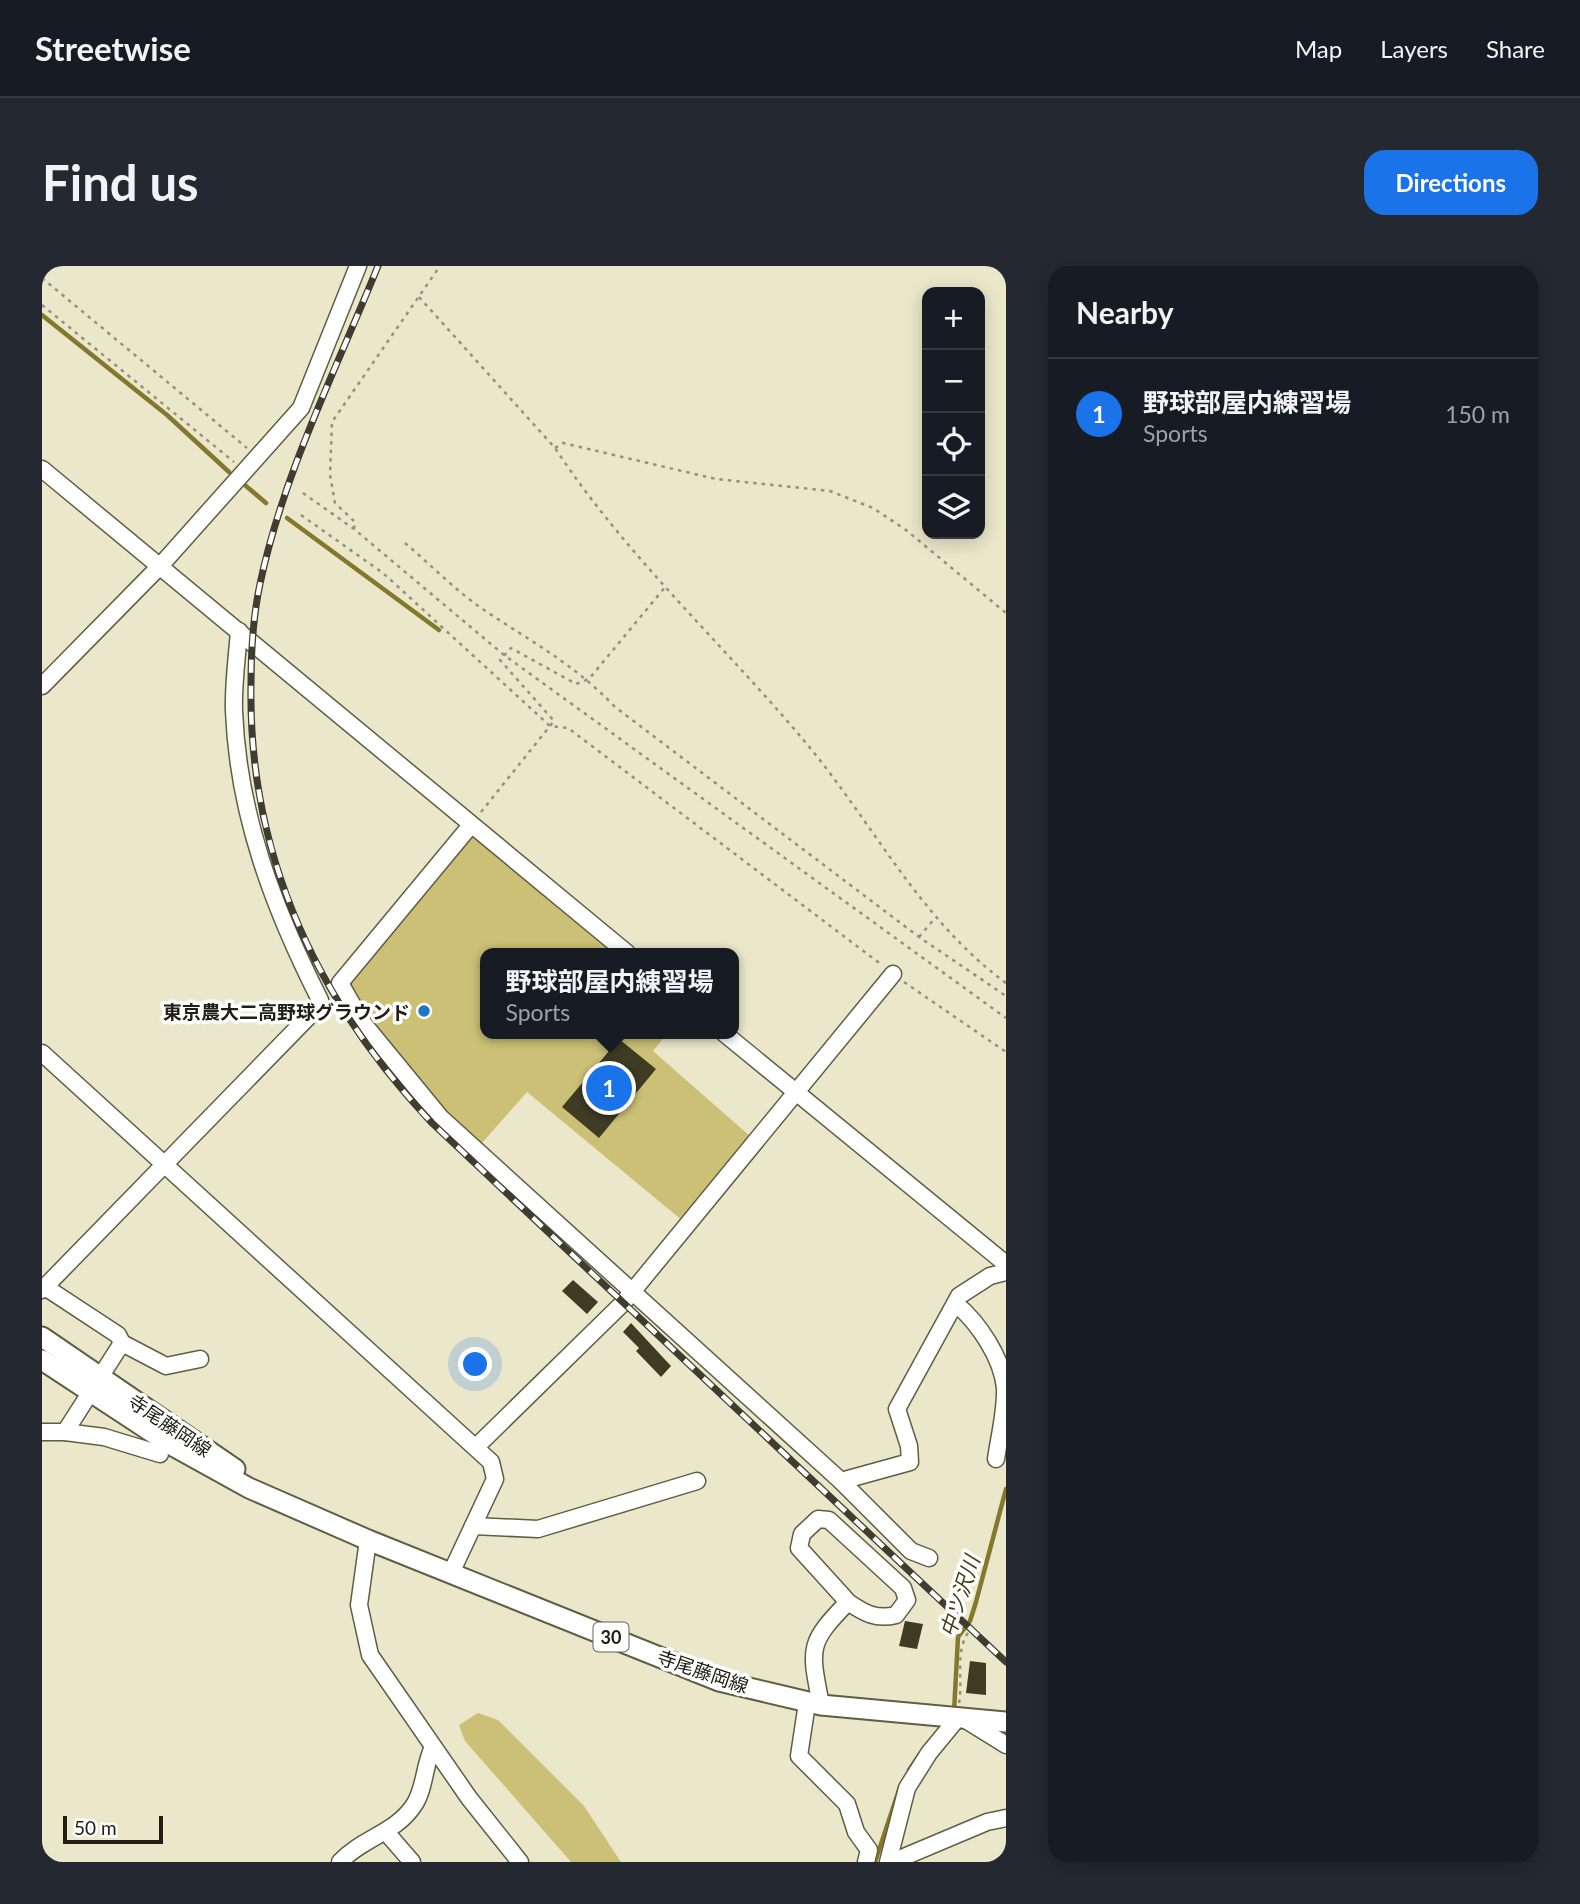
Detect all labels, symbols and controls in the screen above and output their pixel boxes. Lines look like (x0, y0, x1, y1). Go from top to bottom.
text: Streetwise (35, 28, 191, 68)
text: Map (1295, 34, 1342, 63)
text: Layers (1380, 34, 1448, 63)
text: Share (1486, 34, 1545, 63)
button: Directions (1364, 150, 1538, 215)
text: Find us (42, 153, 199, 211)
map controls (922, 287, 985, 539)
button: + (922, 287, 985, 350)
text: Nearby (1076, 294, 1174, 330)
button: − (922, 350, 985, 413)
text: 野球部屋内練習場 (1143, 386, 1351, 418)
text: 1 (1092, 400, 1106, 428)
text: 150 m (1445, 400, 1510, 428)
button: locate (922, 413, 985, 476)
text: Sports (1143, 419, 1208, 447)
button: layers (922, 476, 985, 539)
popup (480, 948, 739, 1039)
text: 野球部屋内練習場 (505, 965, 714, 997)
text: Sports (505, 998, 570, 1026)
place label: 東京農大二高野球グラウンド (163, 1000, 410, 1023)
marker: 東京農大二高野球グラウンド (416, 1003, 432, 1019)
pin: 1 (586, 1062, 632, 1114)
your location (458, 1347, 492, 1381)
street label: 寺尾藤岡線 (124, 1389, 216, 1461)
water label: 中ツ沢川 (934, 1550, 984, 1640)
road number: 30 (594, 1622, 628, 1652)
street label: 寺尾藤岡線 (654, 1645, 752, 1697)
scale bar (63, 1813, 163, 1845)
text: 50 m (74, 1816, 117, 1839)

